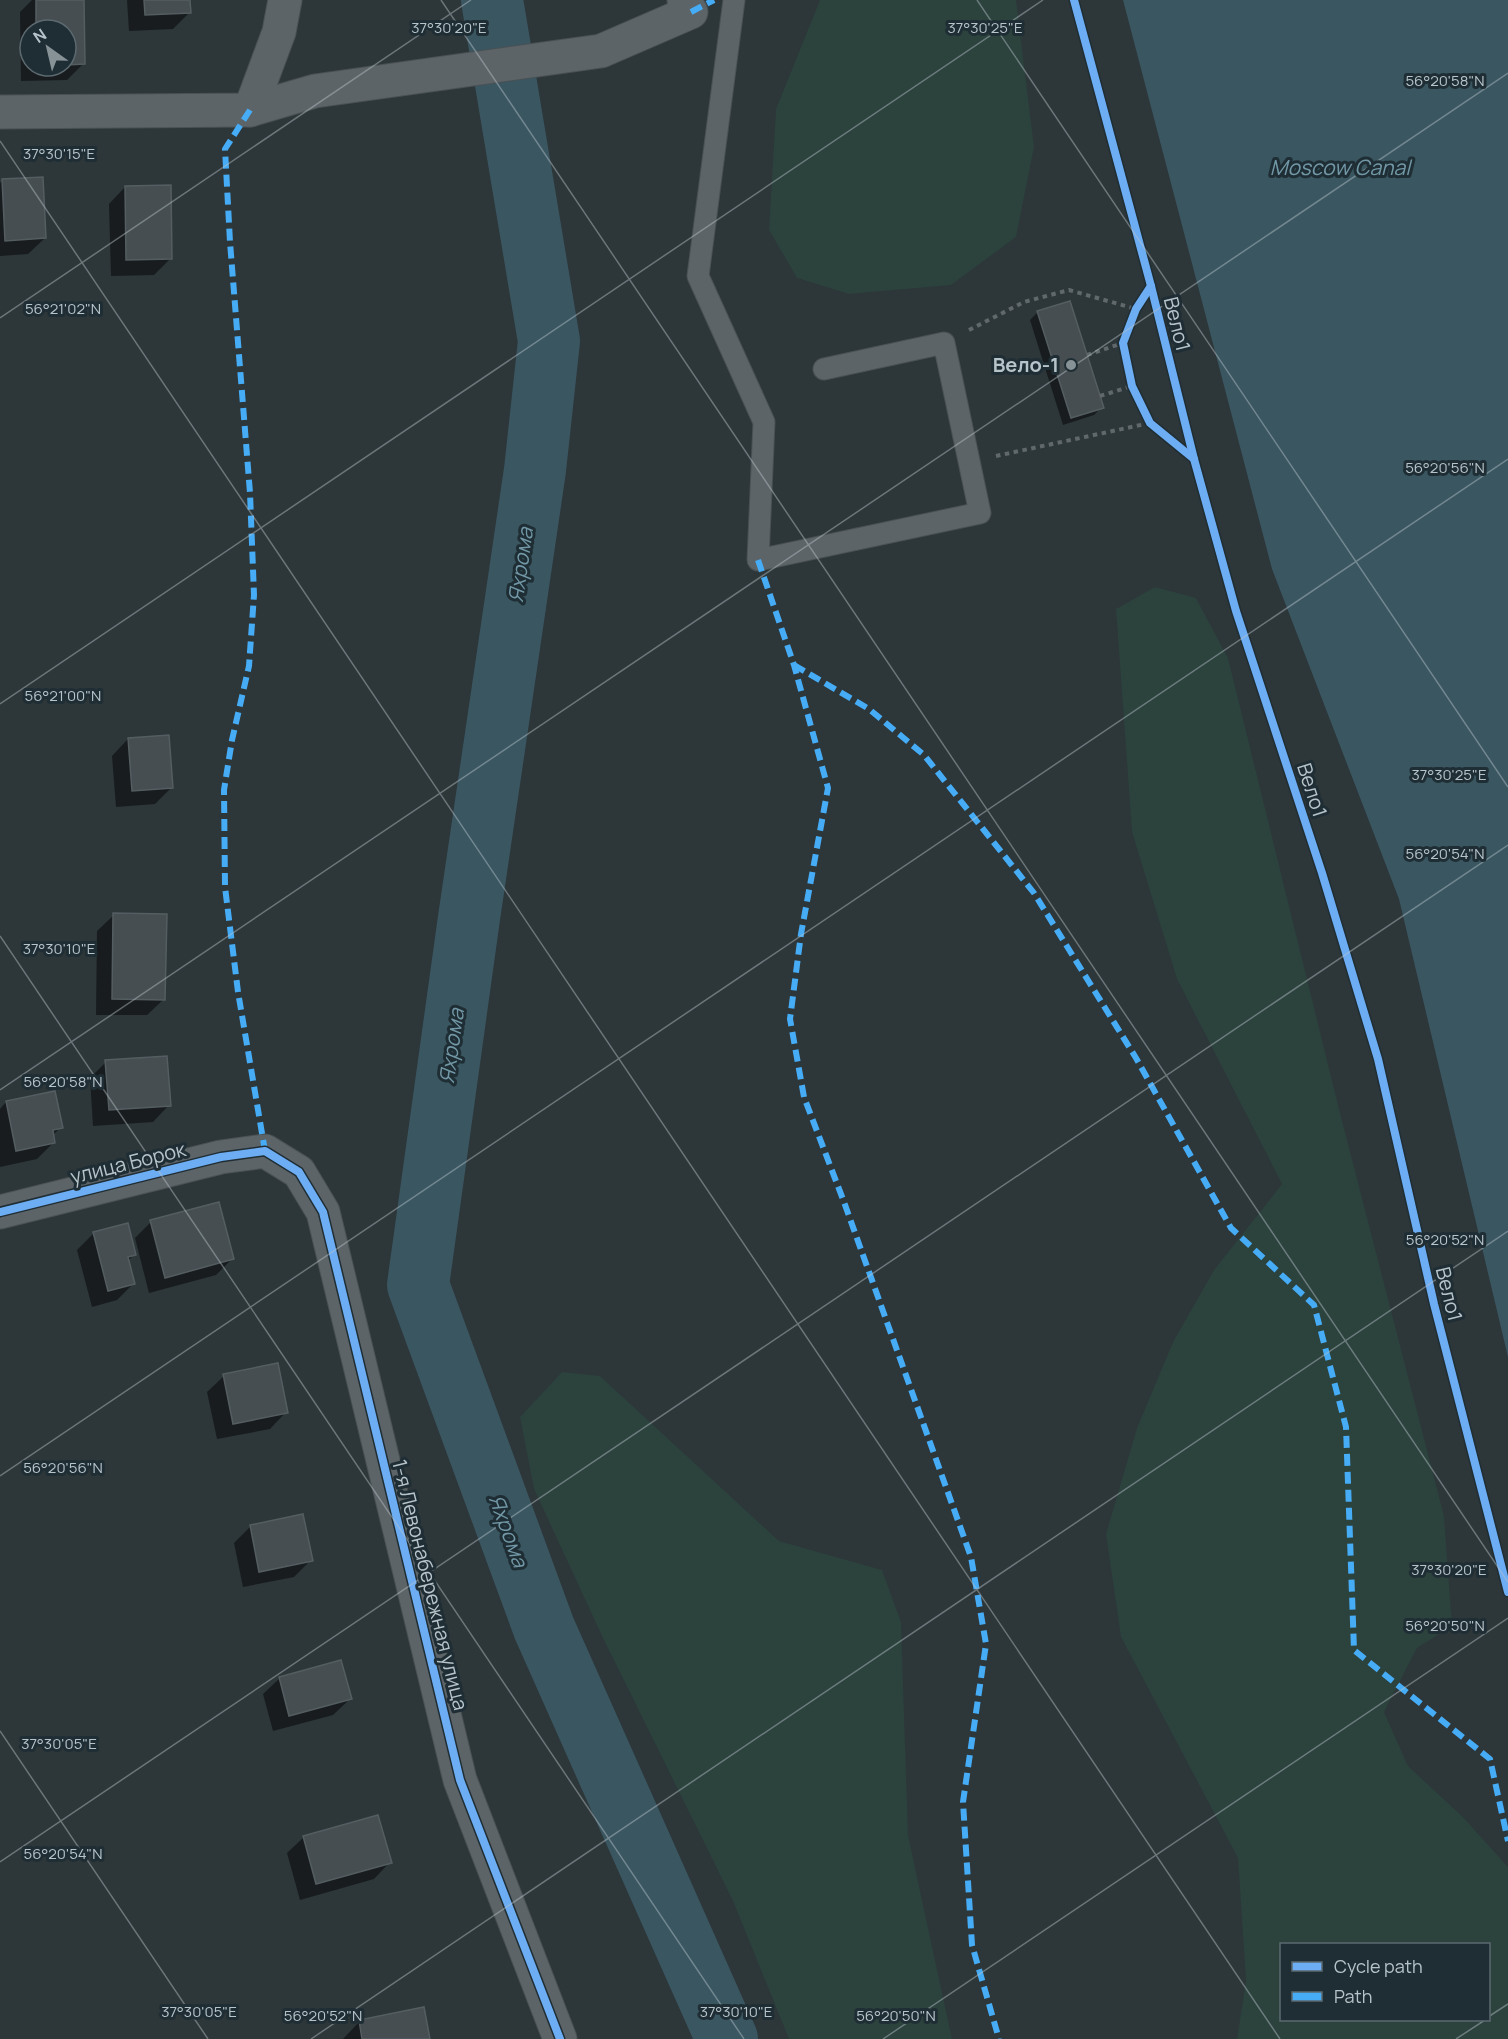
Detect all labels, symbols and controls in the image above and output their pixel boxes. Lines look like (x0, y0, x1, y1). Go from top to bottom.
text: 37°30'20"E (411, 17, 487, 38)
text: 37°30'25"E (948, 17, 1022, 38)
north arrow (18, 18, 78, 78)
text: N (29, 23, 51, 48)
text: 56°20'58"N (1405, 70, 1485, 91)
text: 37°30'15"E (23, 143, 95, 164)
water label: Moscow Canal (1270, 153, 1413, 181)
street label: Вело1 (1158, 294, 1197, 354)
text: 56°21'02"N (25, 298, 101, 319)
place label: Вело-1 (993, 351, 1059, 378)
marker: Вело-1 (1064, 358, 1078, 372)
text: 56°20'56"N (1405, 457, 1485, 478)
water label: Яхрома (501, 524, 539, 604)
text: 56°21'00"N (25, 685, 101, 706)
street label: Вело1 (1291, 759, 1334, 820)
text: 37°30'25"E (1412, 764, 1486, 785)
text: 56°20'54"N (1406, 843, 1484, 864)
text: 37°30'10"E (23, 938, 95, 959)
water label: Яхрома (432, 1005, 470, 1085)
text: 56°20'58"N (23, 1071, 103, 1092)
street label: улица Борок (67, 1135, 189, 1190)
text: 56°20'52"N (1406, 1229, 1484, 1250)
street label: Вело1 (1430, 1264, 1469, 1324)
text: 56°20'56"N (23, 1457, 103, 1478)
street label: 1-я Левонабережная улица (386, 1457, 475, 1713)
water label: Яхрома (483, 1490, 535, 1572)
text: 37°30'20"E (1411, 1559, 1487, 1580)
text: 56°20'50"N (1405, 1615, 1485, 1636)
text: 37°30'05"E (21, 1733, 97, 1754)
text: 56°20'54"N (24, 1843, 102, 1864)
legend (1280, 1943, 1490, 2021)
text: Cycle path (1334, 1954, 1423, 1978)
text: Path (1334, 1984, 1372, 2008)
text: 37°30'05"E (161, 2001, 237, 2022)
text: 37°30'10"E (700, 2001, 772, 2022)
text: 56°20'52"N (284, 2005, 362, 2026)
text: 56°20'50"N (856, 2005, 936, 2026)

